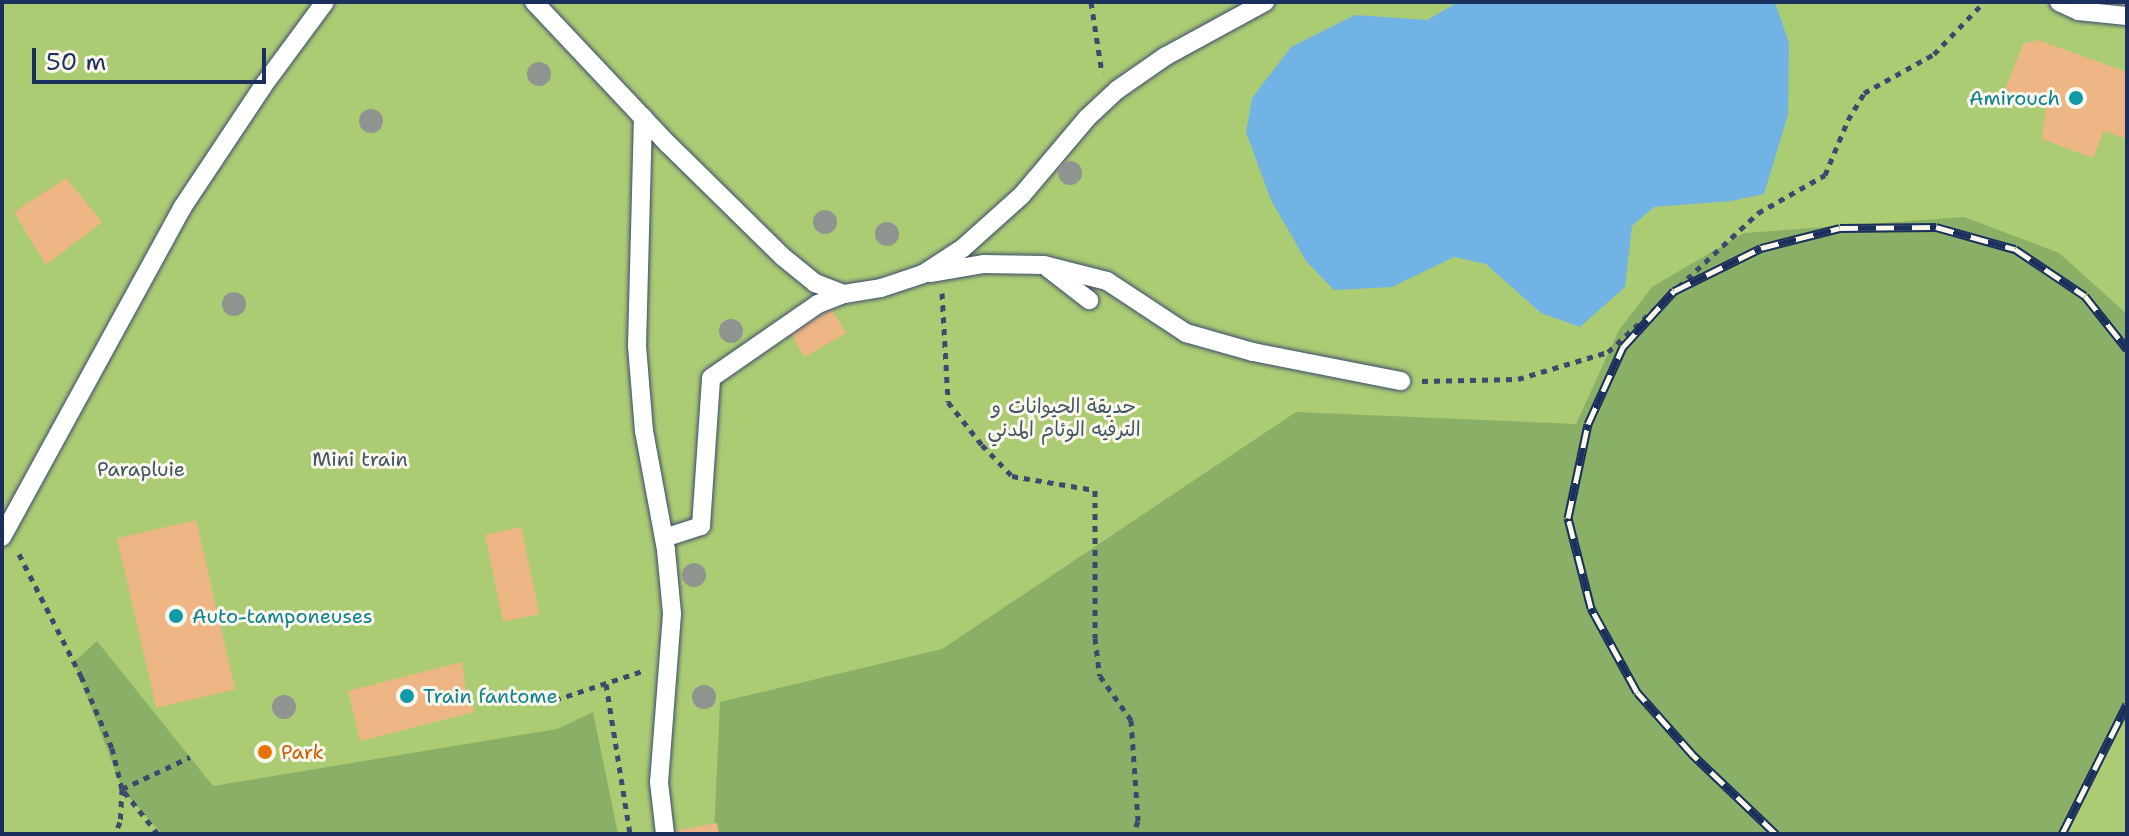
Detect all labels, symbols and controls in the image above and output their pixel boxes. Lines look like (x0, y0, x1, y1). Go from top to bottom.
scale bar (36, 32, 270, 82)
text: 50 m (46, 46, 106, 78)
place label: Amirouch (1969, 86, 2060, 110)
marker: Amirouch (2067, 89, 2085, 107)
park label: حديقة الحيوانات و الترفيه الوئام المدني (987, 394, 1141, 441)
park label: Mini train (312, 447, 408, 471)
park label: Parapluie (97, 457, 185, 481)
place label: Auto-tamponeuses (192, 604, 373, 628)
marker: Auto-tamponeuses (167, 607, 185, 625)
place label: Train fantome (423, 684, 558, 708)
marker: Train fantome (398, 687, 416, 705)
place label: Park (281, 740, 324, 764)
marker: Park (256, 743, 274, 761)

